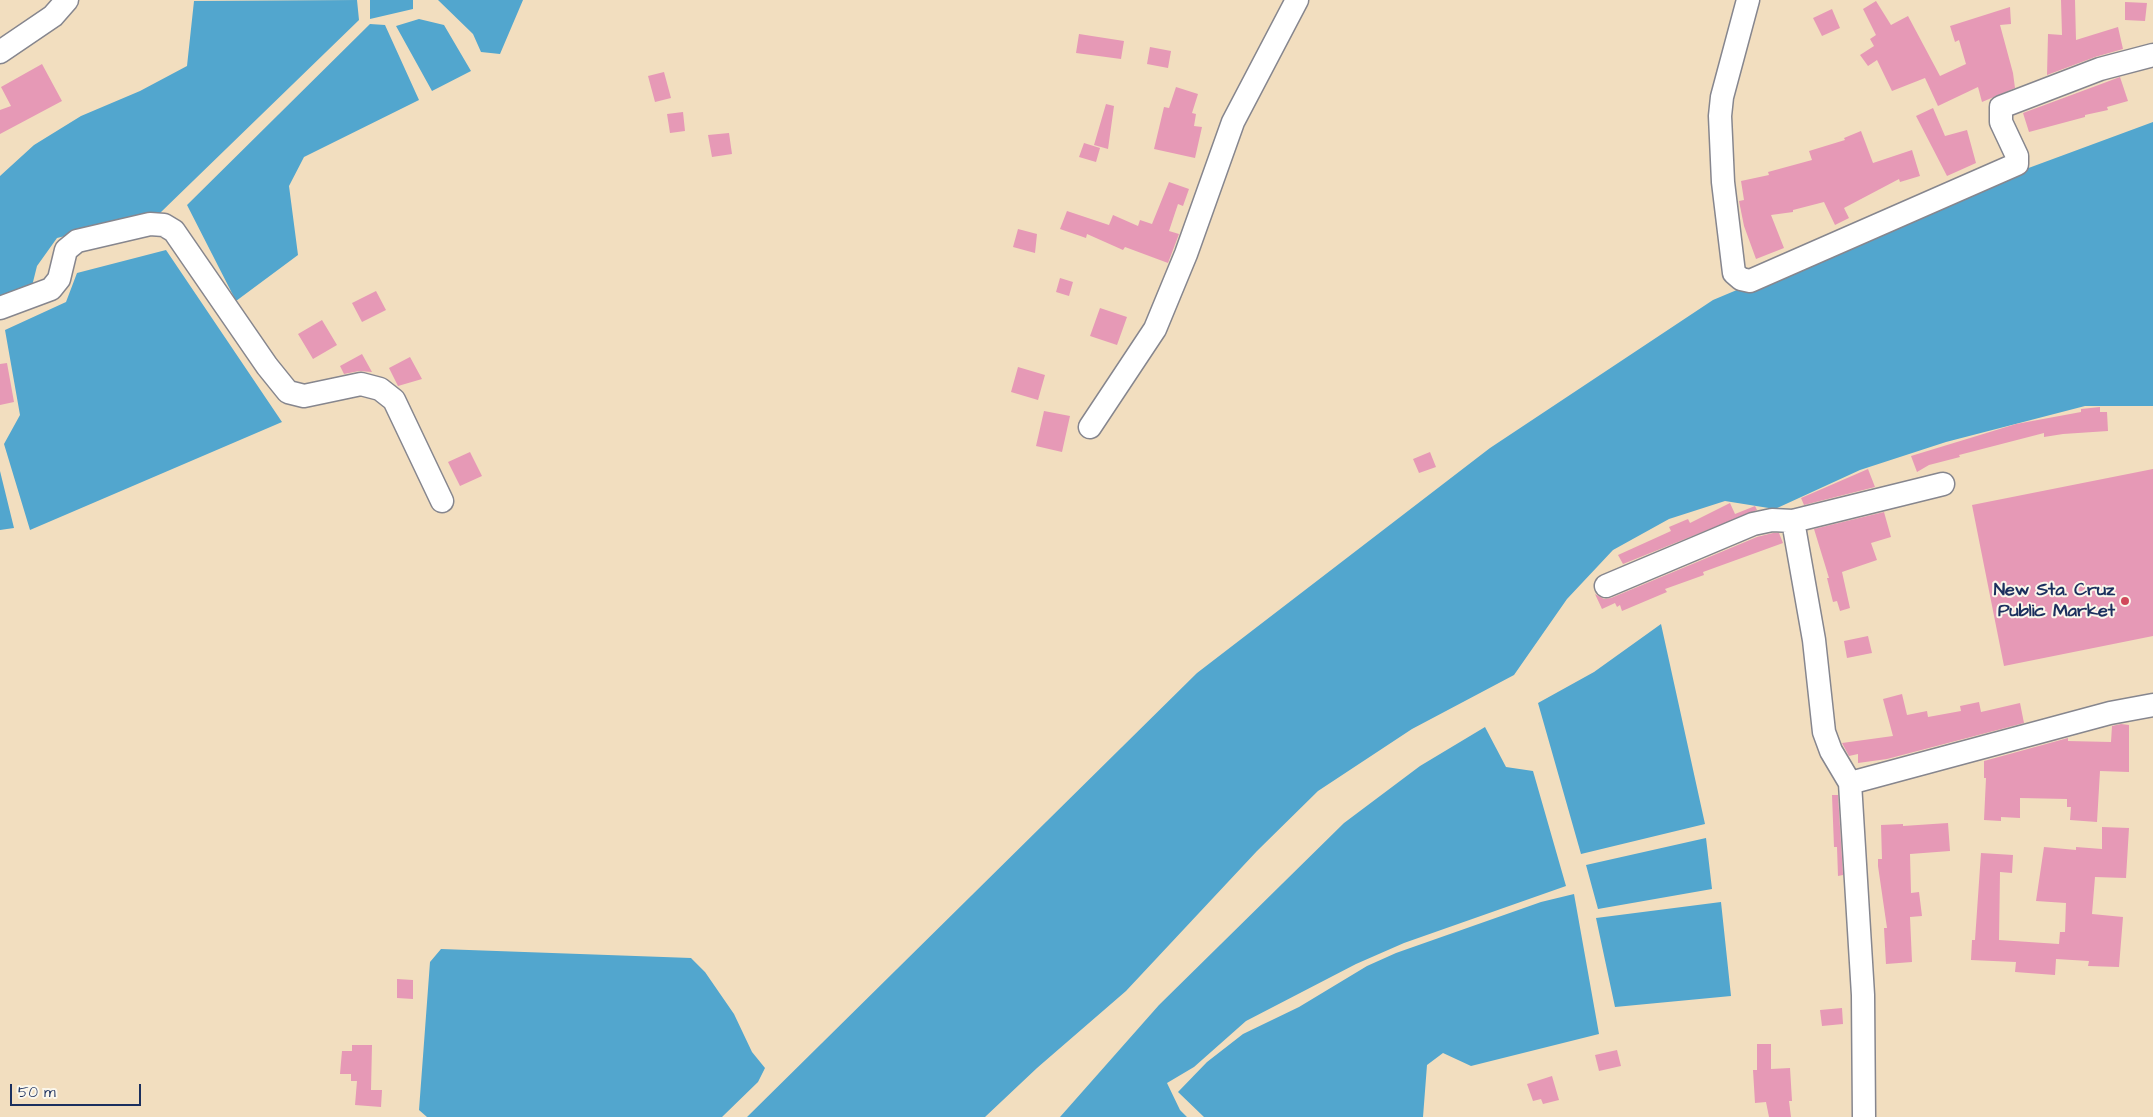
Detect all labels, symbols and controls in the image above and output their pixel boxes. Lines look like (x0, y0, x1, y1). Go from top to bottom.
place label: New Sta. Cruz Public Market (1994, 580, 2115, 622)
marker: New Sta. Cruz Public Market (2119, 595, 2131, 607)
scale bar (12, 1074, 144, 1106)
text: 50 m (18, 1082, 56, 1103)

